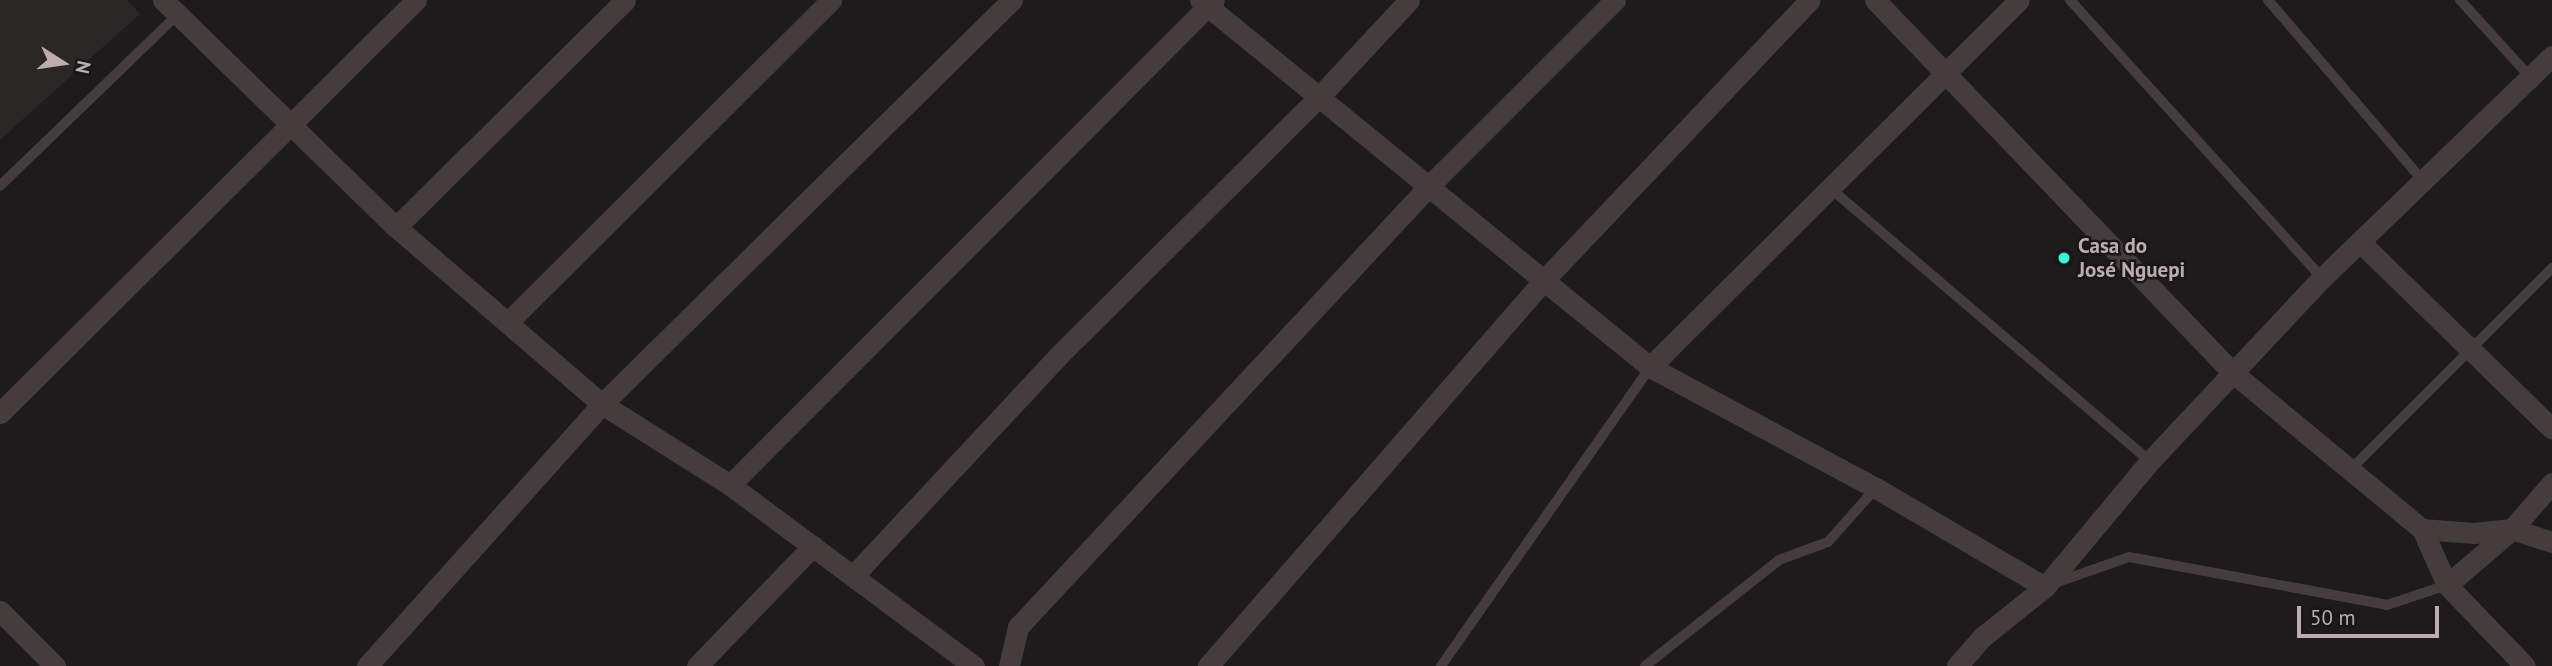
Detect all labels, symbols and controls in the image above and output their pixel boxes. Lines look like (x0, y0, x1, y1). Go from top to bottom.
north arrow (28, 28, 98, 98)
text: N (71, 59, 97, 76)
place label: Casa do José Nguepi (2078, 233, 2185, 283)
marker: Casa do José Nguepi (2056, 250, 2072, 266)
scale bar (2300, 592, 2442, 636)
text: 50 m (2310, 604, 2356, 631)

